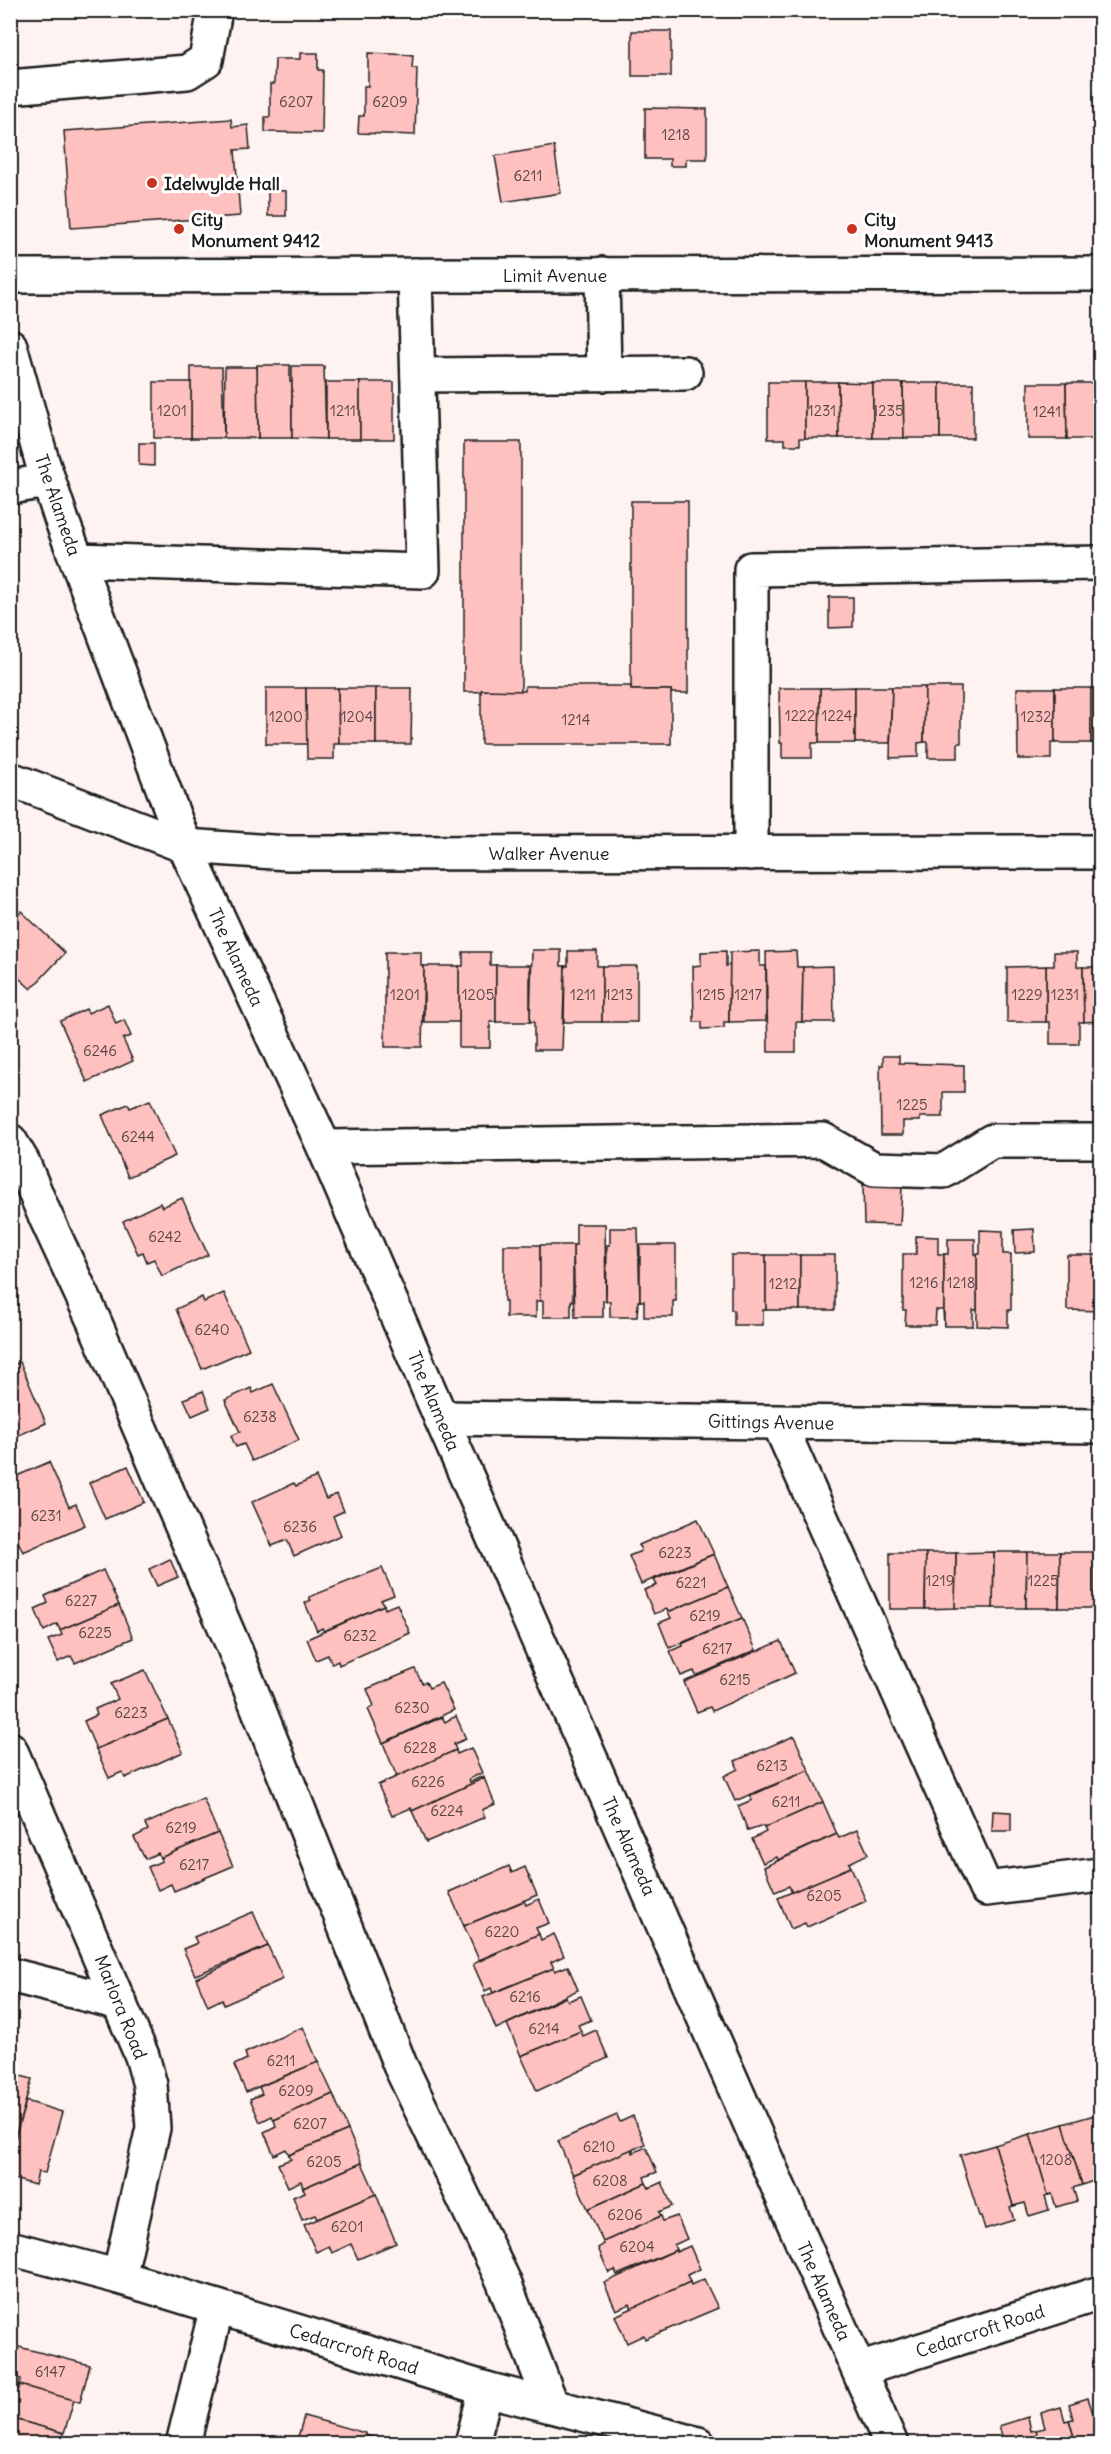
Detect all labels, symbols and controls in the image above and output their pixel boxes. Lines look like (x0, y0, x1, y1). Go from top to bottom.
house number: 6207 (279, 92, 313, 111)
house number: 6209 (372, 92, 408, 111)
house number: 1218 (662, 125, 690, 144)
house number: 6211 (514, 166, 542, 185)
place label: Idelwylde Hall (164, 172, 280, 195)
marker: Idelwylde Hall (145, 176, 159, 190)
place label: City Monument 9412 (191, 208, 320, 252)
place label: City Monument 9413 (864, 208, 993, 252)
marker: City Monument 9412 (172, 222, 186, 236)
marker: City Monument 9413 (845, 222, 859, 236)
street label: Limit Avenue (503, 264, 607, 287)
house number: 1201 (157, 401, 187, 420)
house number: 1211 (330, 401, 356, 420)
house number: 1231 (808, 401, 836, 420)
house number: 1235 (872, 401, 904, 420)
house number: 1241 (1033, 402, 1061, 421)
street label: The Alameda (30, 451, 86, 559)
house number: 1222 (785, 706, 815, 725)
house number: 1224 (822, 706, 853, 725)
house number: 1200 (269, 707, 303, 726)
house number: 1204 (341, 707, 374, 726)
house number: 1232 (1021, 707, 1051, 726)
house number: 1214 (562, 710, 591, 729)
street label: Walker Avenue (489, 842, 609, 865)
street label: The Alameda (203, 904, 269, 1010)
house number: 1201 (390, 985, 420, 1004)
house number: 1205 (462, 985, 494, 1004)
house number: 1211 (570, 985, 596, 1004)
house number: 1213 (605, 985, 633, 1004)
house number: 1215 (697, 985, 725, 1004)
house number: 1217 (734, 985, 762, 1004)
house number: 1229 (1011, 985, 1043, 1004)
house number: 1231 (1051, 985, 1079, 1004)
house number: 6246 (83, 1041, 117, 1060)
house number: 1225 (896, 1095, 928, 1114)
house number: 6244 (121, 1127, 155, 1146)
house number: 6242 (148, 1227, 182, 1246)
house number: 1216 (910, 1273, 938, 1292)
house number: 1218 (947, 1273, 975, 1292)
house number: 1212 (769, 1274, 797, 1293)
house number: 6240 (194, 1320, 230, 1339)
street label: The Alameda (403, 1348, 465, 1454)
house number: 6238 (243, 1407, 277, 1426)
street label: Gittings Avenue (708, 1409, 834, 1435)
house number: 6231 (30, 1506, 62, 1525)
house number: 6236 (283, 1517, 317, 1536)
house number: 6223 (658, 1543, 692, 1562)
house number: 1219 (926, 1571, 954, 1590)
house number: 1225 (1027, 1571, 1059, 1590)
house number: 6221 (675, 1573, 707, 1592)
house number: 6227 (65, 1591, 97, 1610)
house number: 6219 (689, 1606, 721, 1625)
house number: 6225 (78, 1623, 112, 1642)
house number: 6232 (343, 1626, 377, 1645)
house number: 6217 (702, 1639, 732, 1658)
house number: 6215 (719, 1670, 751, 1689)
house number: 6230 (394, 1698, 430, 1717)
house number: 6223 (114, 1703, 148, 1722)
house number: 6228 (403, 1738, 437, 1757)
house number: 6213 (756, 1756, 788, 1775)
house number: 6226 (411, 1772, 445, 1791)
house number: 6211 (772, 1792, 800, 1811)
street label: The Alameda (597, 1793, 661, 1899)
house number: 6224 (430, 1801, 464, 1820)
house number: 6219 (165, 1818, 197, 1837)
house number: 6217 (179, 1855, 209, 1874)
house number: 6205 (806, 1886, 842, 1905)
house number: 6220 (485, 1922, 519, 1941)
street label: Marlora Road (90, 1952, 152, 2063)
house number: 6216 (509, 1987, 541, 2006)
house number: 6214 (528, 2019, 560, 2038)
house number: 6211 (267, 2051, 295, 2070)
house number: 6209 (278, 2081, 314, 2100)
house number: 6207 (293, 2114, 327, 2133)
house number: 6210 (583, 2137, 615, 2156)
house number: 1208 (1040, 2150, 1072, 2169)
house number: 6205 (306, 2152, 342, 2171)
house number: 6208 (592, 2171, 628, 2190)
house number: 6206 (607, 2205, 643, 2224)
house number: 6201 (331, 2217, 363, 2236)
house number: 6204 (619, 2237, 655, 2256)
street label: The Alameda (792, 2238, 856, 2344)
street label: Cedarcroft Road (913, 2299, 1048, 2363)
street label: Cedarcroft Road (287, 2318, 422, 2380)
house number: 6147 (35, 2362, 65, 2381)

